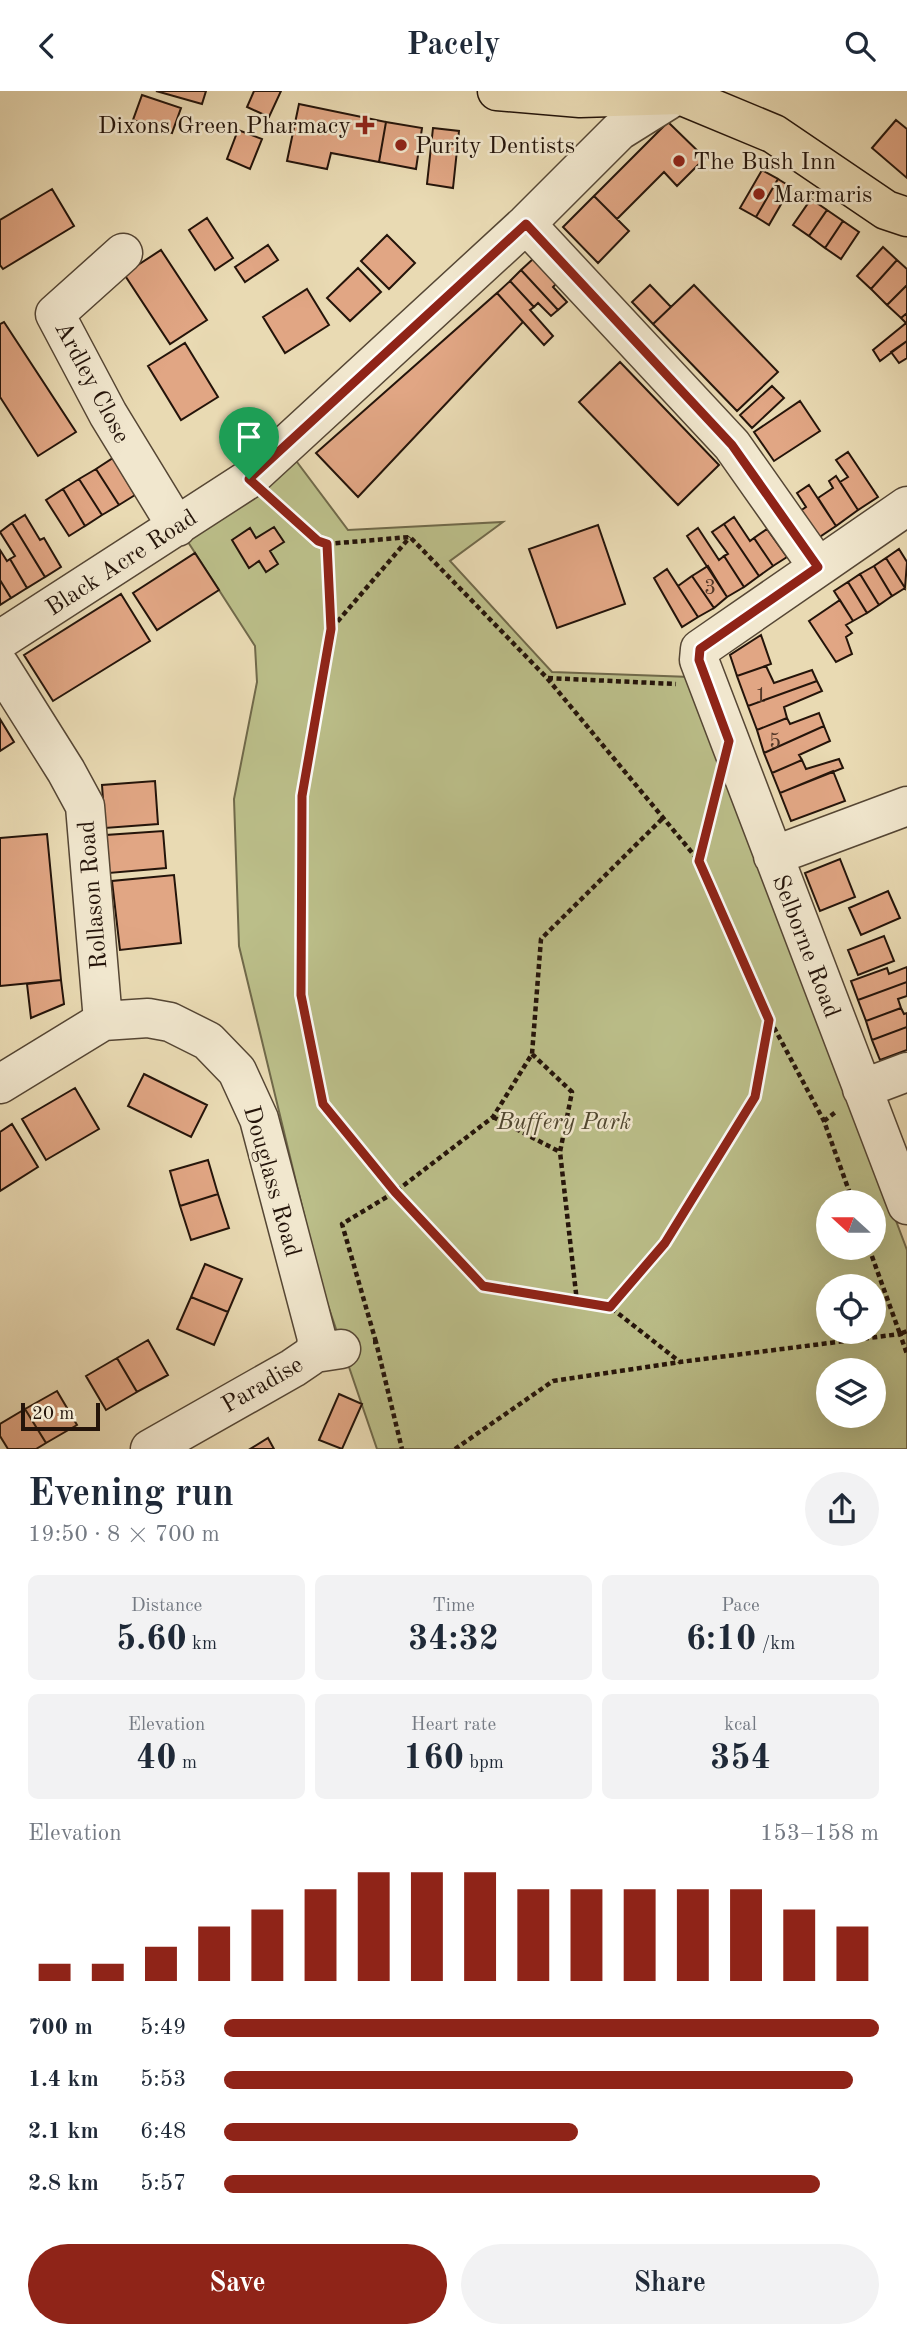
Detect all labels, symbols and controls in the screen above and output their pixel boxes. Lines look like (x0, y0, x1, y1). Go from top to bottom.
icon: back (28, 27, 66, 65)
icon: search (841, 27, 879, 65)
text: Pacely (406, 30, 501, 62)
place label: Dixons Green Pharmacy (98, 115, 351, 139)
marker: Dixons Green Pharmacy (357, 117, 373, 133)
place label: Purity Dentists (415, 135, 575, 159)
marker: Purity Dentists (393, 137, 409, 153)
place label: The Bush Inn (693, 151, 836, 175)
marker: The Bush Inn (671, 153, 687, 169)
place label: Marmaris (773, 184, 872, 208)
marker: Marmaris (751, 186, 767, 202)
street label: Ardley Close (49, 318, 133, 448)
pin (219, 407, 279, 479)
icon: arrive (230, 418, 268, 456)
street label: Black Acre Road (42, 506, 202, 621)
house number: 3 (704, 578, 716, 599)
house number: 1 (755, 686, 767, 707)
house number: 5 (769, 732, 781, 753)
street label: Rollason Road (76, 819, 112, 970)
street label: Selborne Road (767, 872, 843, 1021)
street label: Douglass Road (238, 1103, 304, 1260)
park label: Buffery Park (496, 1111, 631, 1135)
north arrow (816, 1190, 886, 1260)
map controls (816, 1190, 886, 1428)
button: locate (816, 1274, 886, 1344)
street label: Paradise (218, 1353, 308, 1418)
button: layers (816, 1358, 886, 1428)
scale bar (21, 1400, 100, 1432)
text: 20 m (32, 1405, 74, 1424)
button: share (805, 1472, 879, 1546)
text: Evening run (28, 1476, 234, 1514)
text: 19:50 · 8 × 700 m (28, 1523, 220, 1546)
text: Distance (131, 1597, 202, 1616)
text: Time (432, 1597, 475, 1616)
text: Pace (721, 1597, 760, 1616)
text: 5.60 (116, 1622, 187, 1657)
text: 34:32 (408, 1622, 499, 1657)
text: 6:10 (686, 1622, 756, 1657)
text: km (187, 1635, 217, 1654)
text: /km (756, 1635, 795, 1654)
text: Elevation (128, 1716, 205, 1735)
text: Heart rate (411, 1716, 496, 1735)
text: kcal (724, 1716, 757, 1735)
text: 40 (136, 1741, 177, 1776)
text: 160 (403, 1741, 464, 1776)
text: 354 (710, 1741, 771, 1776)
text: m (177, 1754, 197, 1773)
text: bpm (464, 1754, 504, 1773)
text: Elevation (28, 1822, 122, 1845)
text: 153–158 m (760, 1822, 879, 1845)
text: 700 m (28, 2016, 93, 2039)
text: 5:49 (140, 2016, 186, 2039)
text: 1.4 km (28, 2068, 99, 2091)
text: 5:53 (140, 2068, 186, 2091)
text: 2.1 km (28, 2120, 99, 2143)
text: 6:48 (140, 2120, 186, 2143)
text: 2.8 km (28, 2172, 99, 2195)
text: 5:57 (140, 2172, 186, 2195)
button: Save (28, 2244, 447, 2324)
button: Share (461, 2244, 879, 2324)

